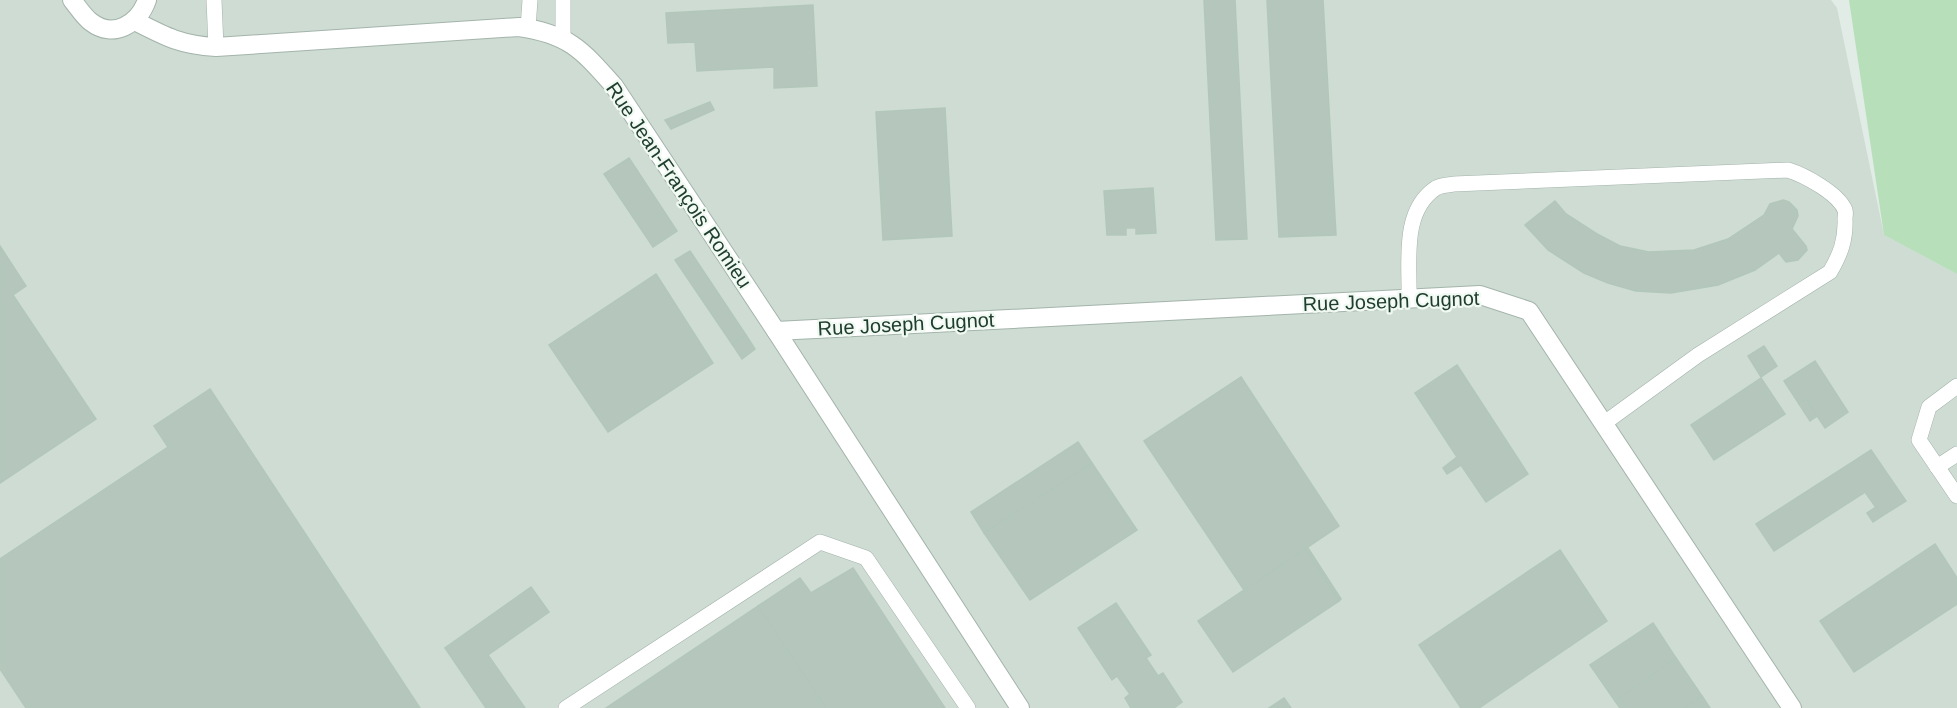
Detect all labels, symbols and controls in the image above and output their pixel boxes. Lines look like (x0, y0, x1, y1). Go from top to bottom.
street label: Rue Jean-François Romieu (602, 78, 756, 292)
street label: Rue Joseph Cugnot (1302, 287, 1480, 315)
street label: Rue Joseph Cugnot (817, 308, 995, 340)

